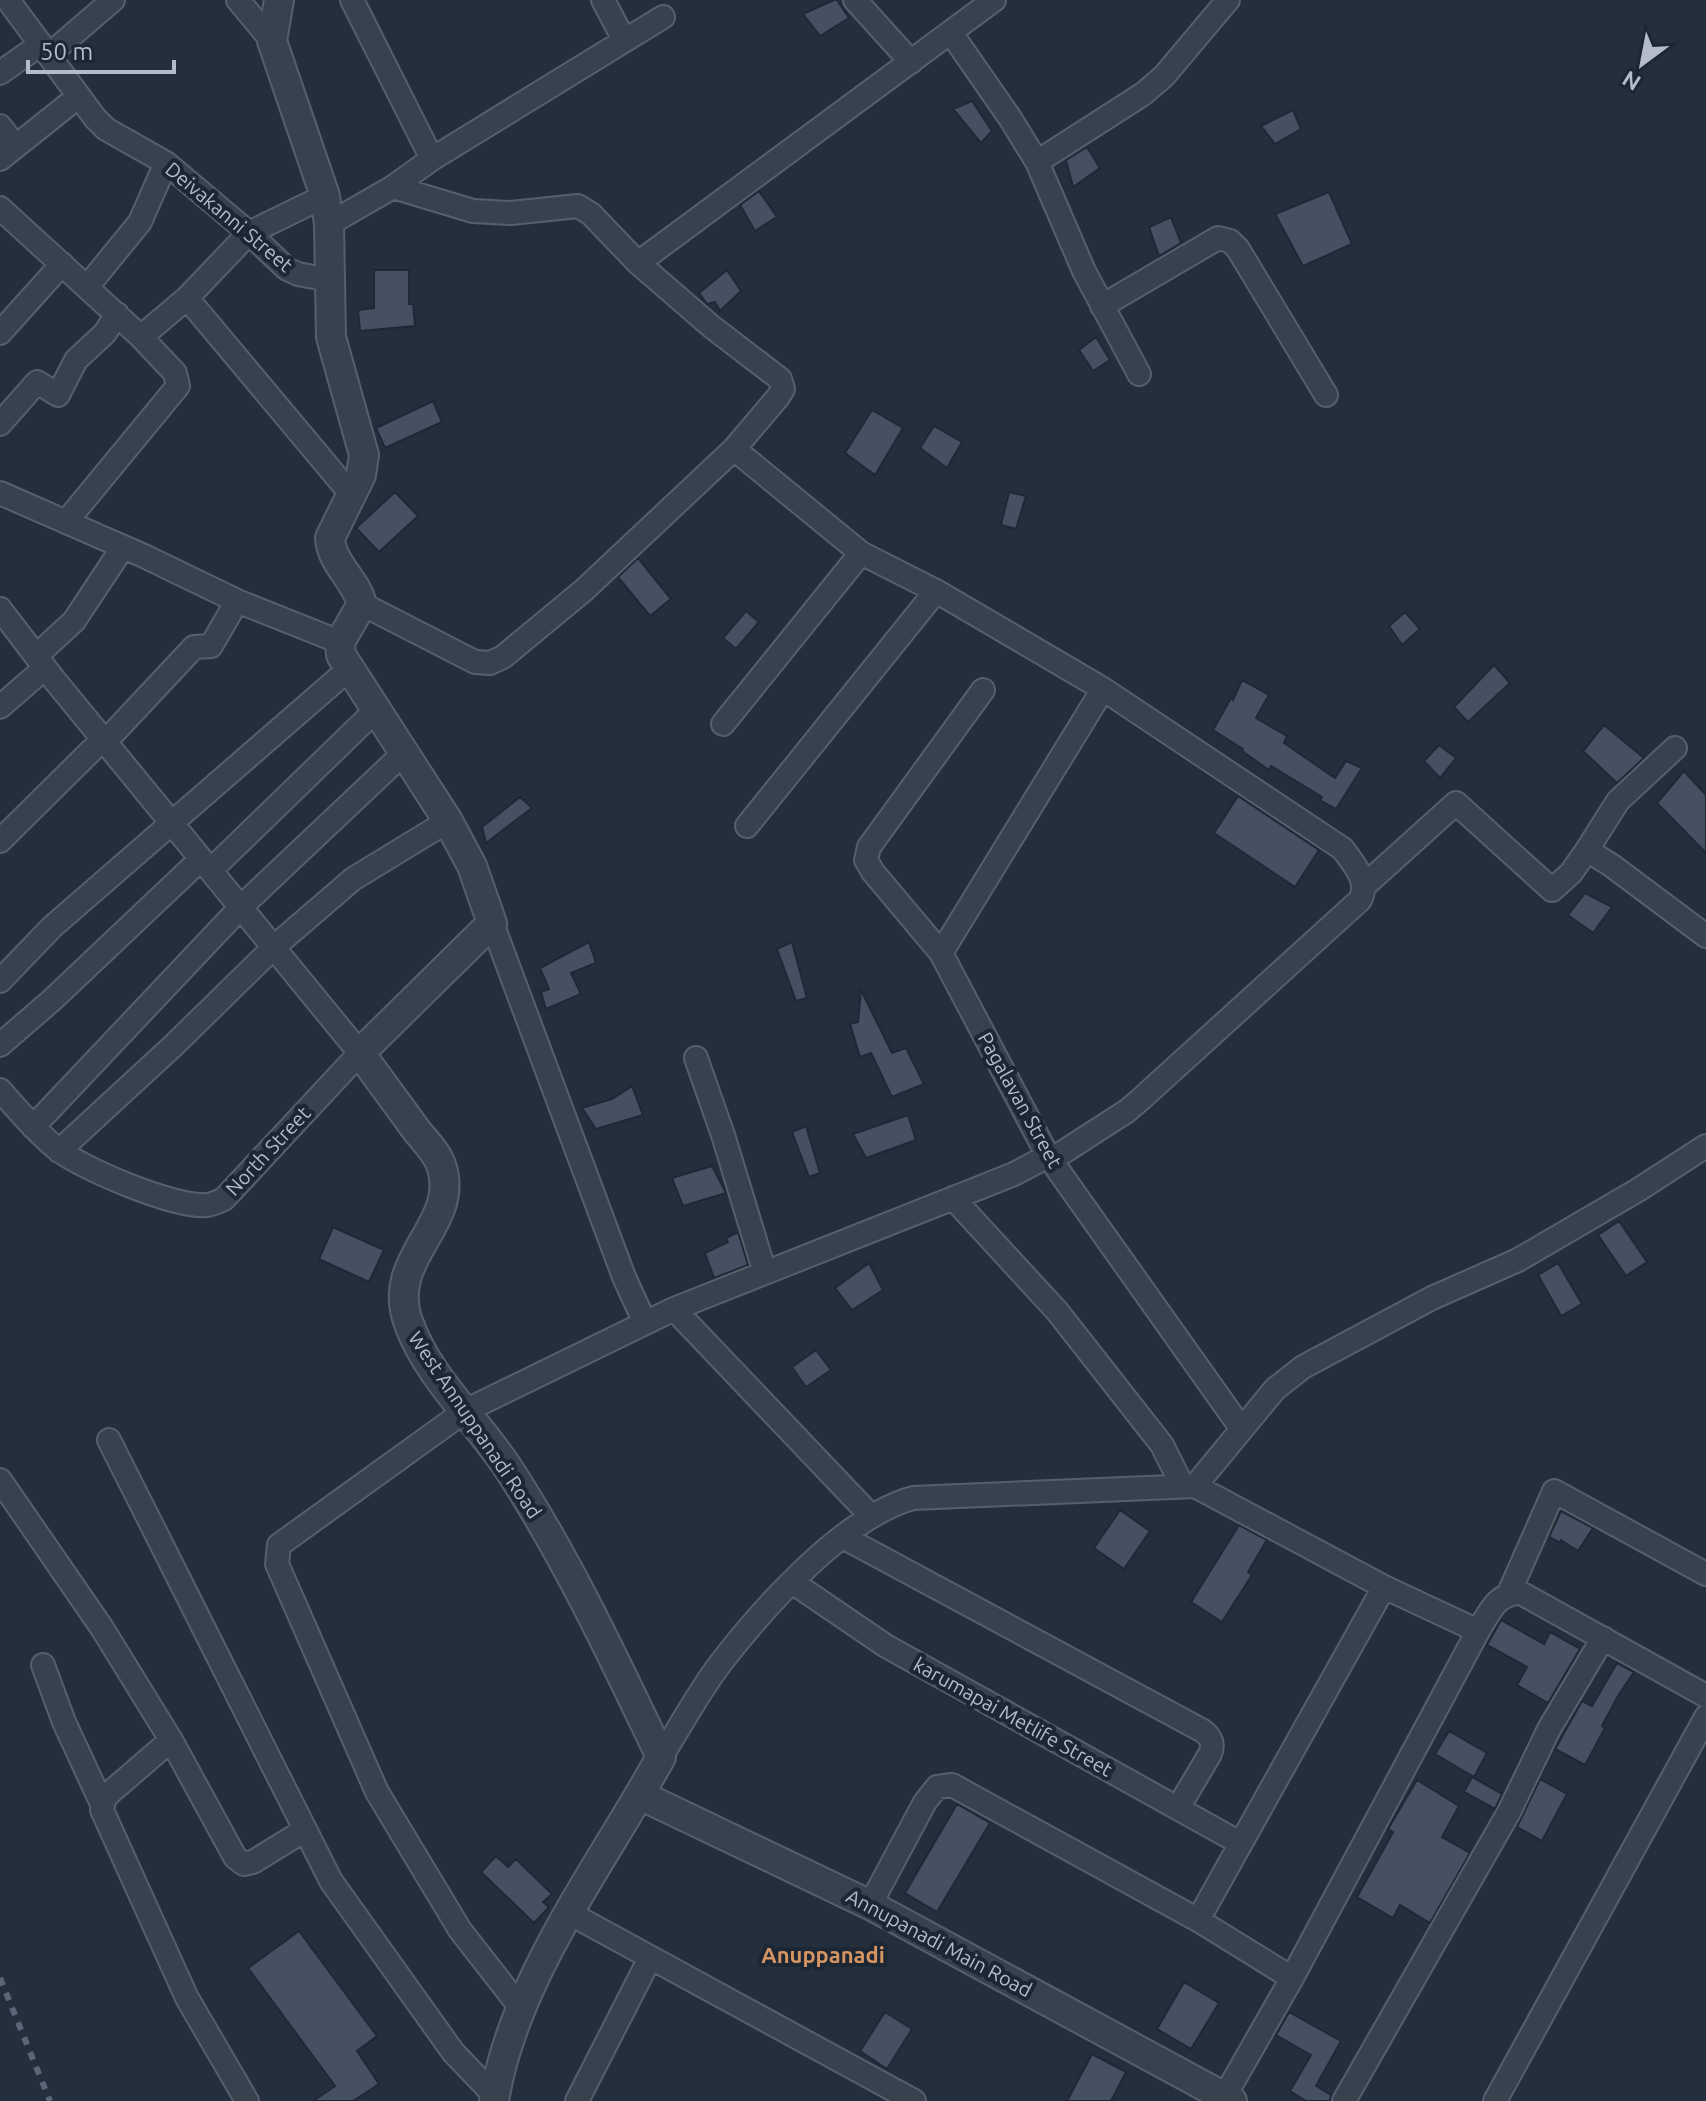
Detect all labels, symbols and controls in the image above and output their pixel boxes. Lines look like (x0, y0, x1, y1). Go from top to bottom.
scale bar (28, 24, 174, 74)
north arrow (1602, 24, 1682, 104)
text: 50 m (40, 38, 93, 65)
text: N (1618, 66, 1645, 96)
street label: Deivakanni Street (161, 157, 298, 276)
street label: Pagalavan Street (974, 1028, 1067, 1172)
street label: North Street (221, 1101, 315, 1200)
street label: West Annuppanadi Road (404, 1327, 547, 1522)
street label: karumapai Metlife Street (910, 1652, 1117, 1781)
street label: Annupanadi Main Road (843, 1884, 1036, 2001)
district label: Anuppanadi (761, 1942, 885, 1967)

